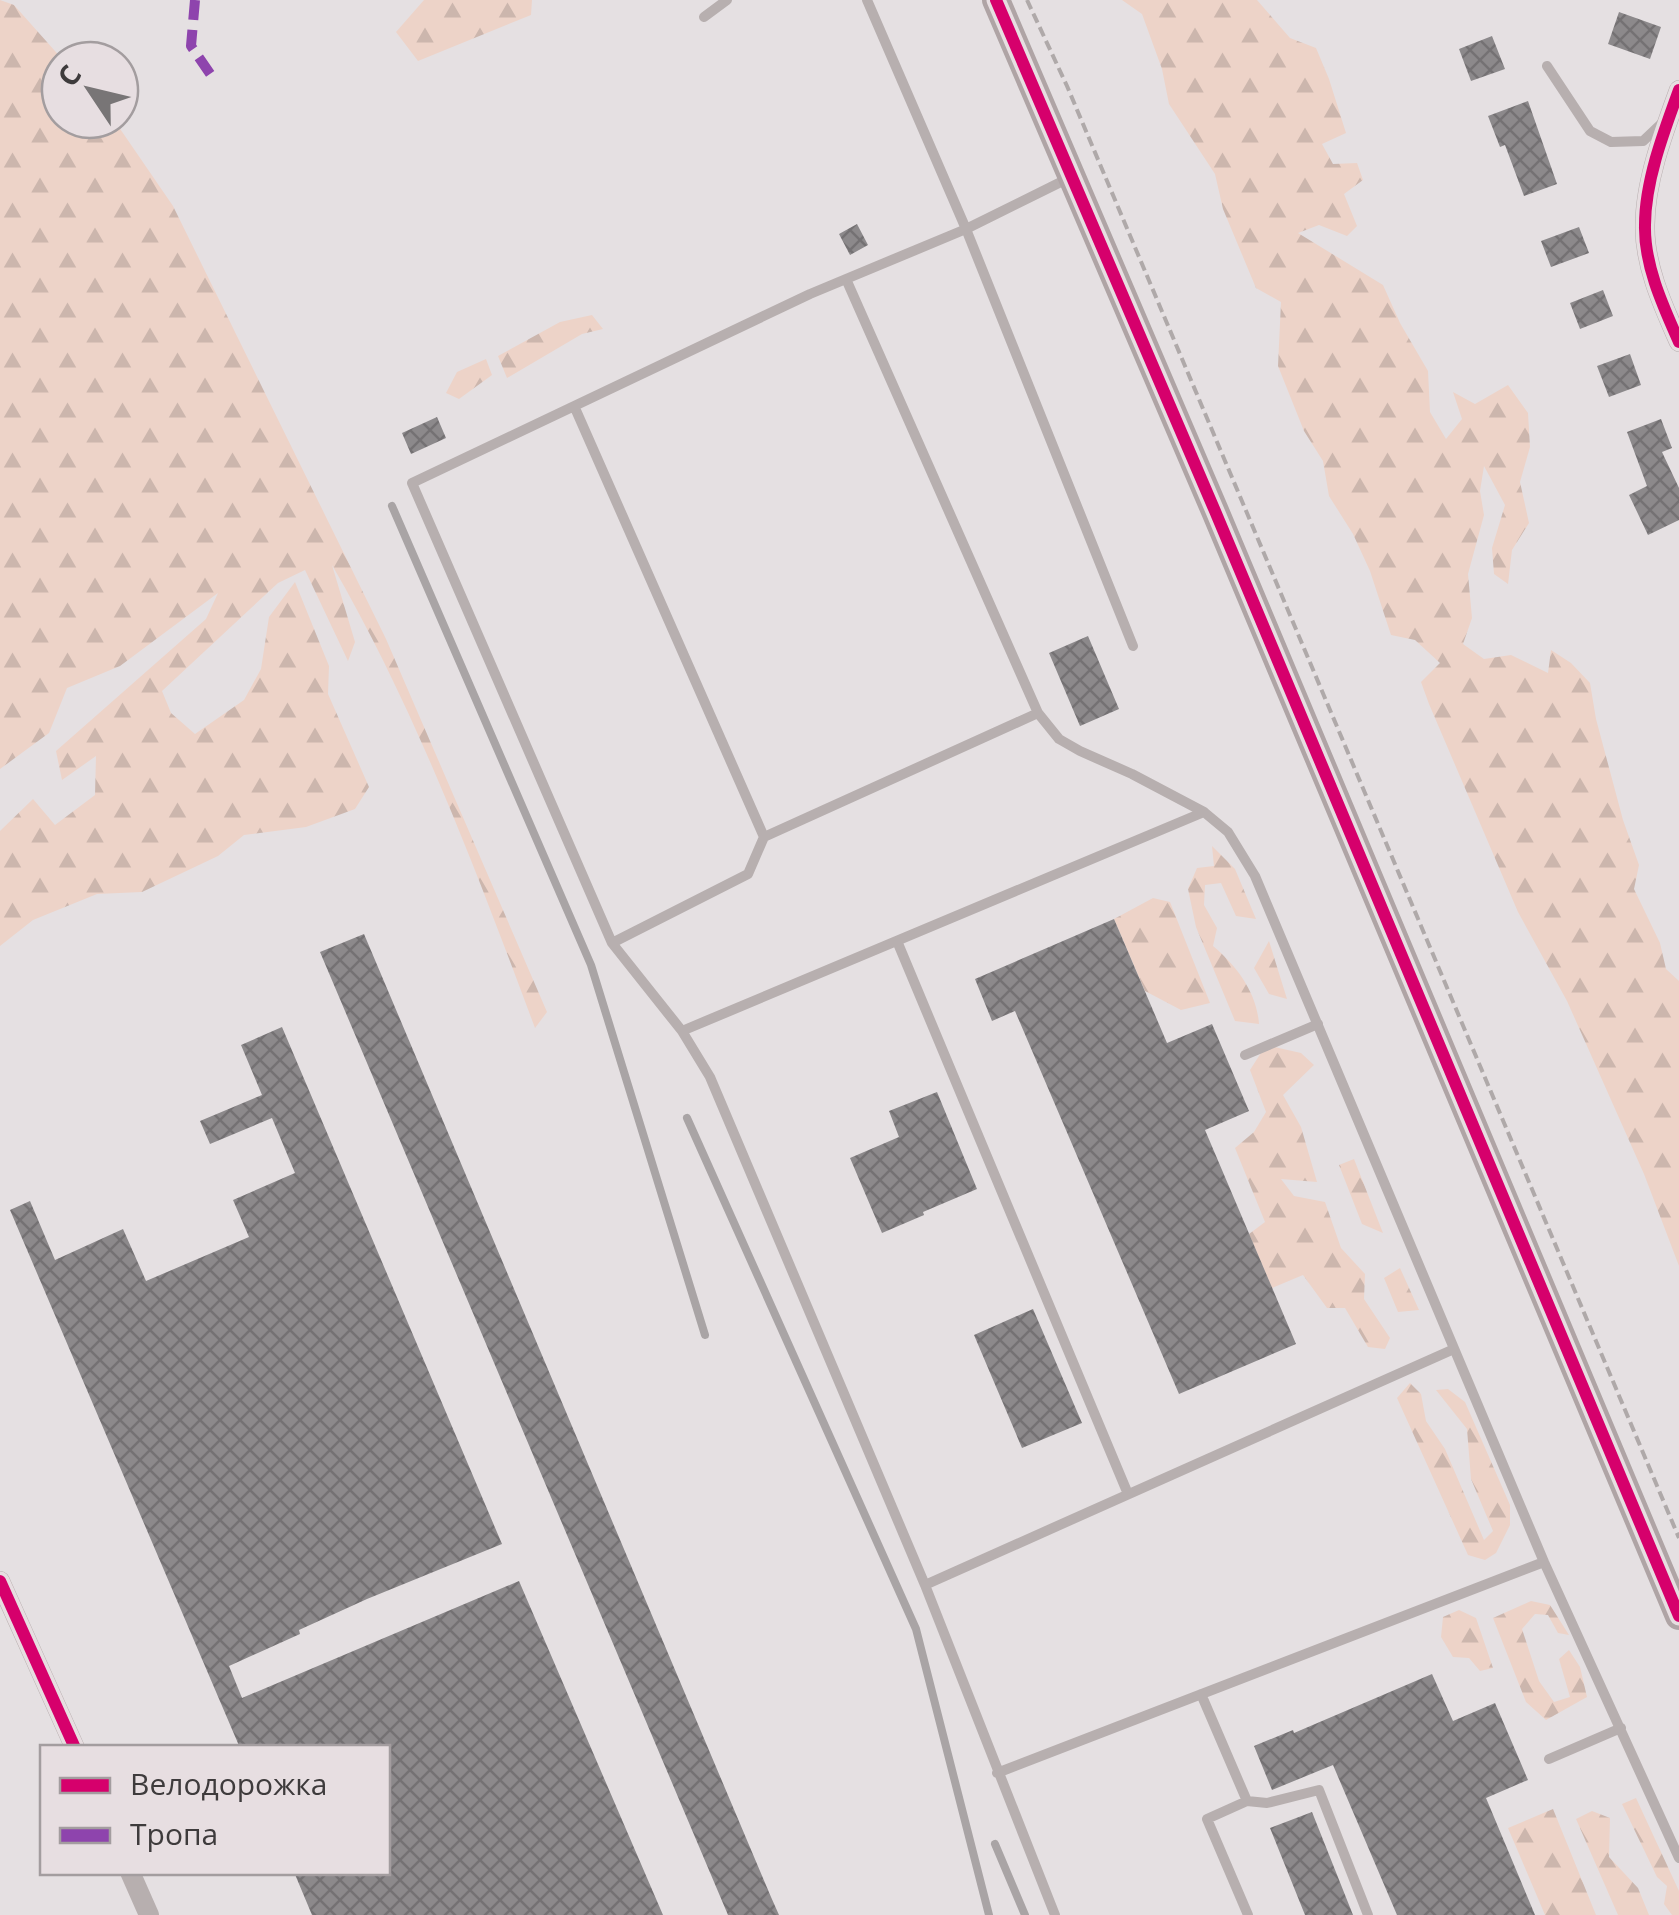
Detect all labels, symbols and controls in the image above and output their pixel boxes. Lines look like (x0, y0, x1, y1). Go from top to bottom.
north arrow (40, 40, 140, 140)
text: С (48, 57, 89, 93)
legend (40, 1745, 390, 1875)
text: Велодорожка (130, 1763, 327, 1804)
text: Тропа (130, 1813, 218, 1854)

